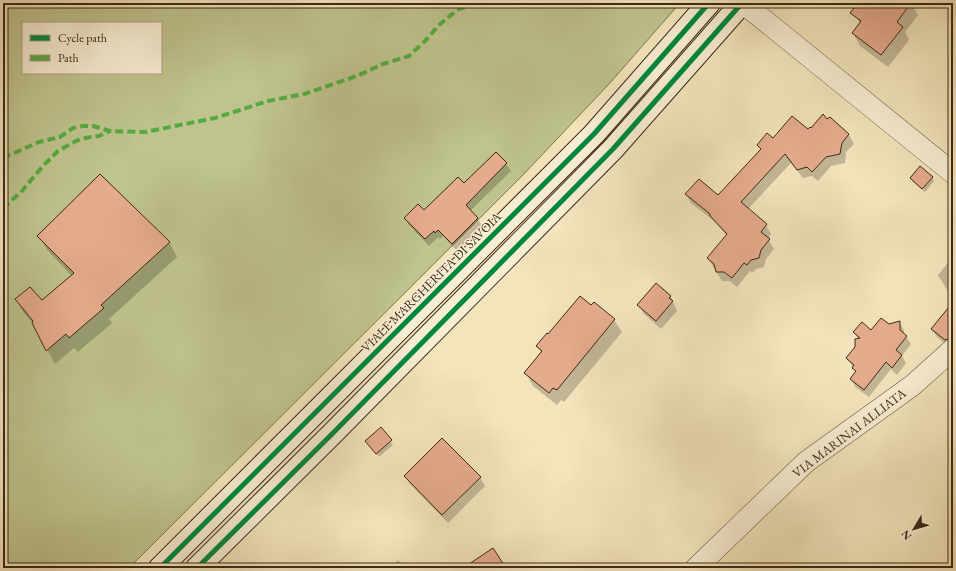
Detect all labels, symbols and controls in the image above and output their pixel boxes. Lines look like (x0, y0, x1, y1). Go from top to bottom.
legend (22, 22, 162, 74)
text: Cycle path (58, 30, 107, 46)
text: Path (58, 50, 79, 66)
street label: VIALE MARGHERITA DI SAVOIA (357, 208, 505, 356)
street label: VIA MARINAI ALLIATA (789, 384, 910, 481)
north arrow (894, 509, 934, 549)
text: N (898, 527, 914, 543)

